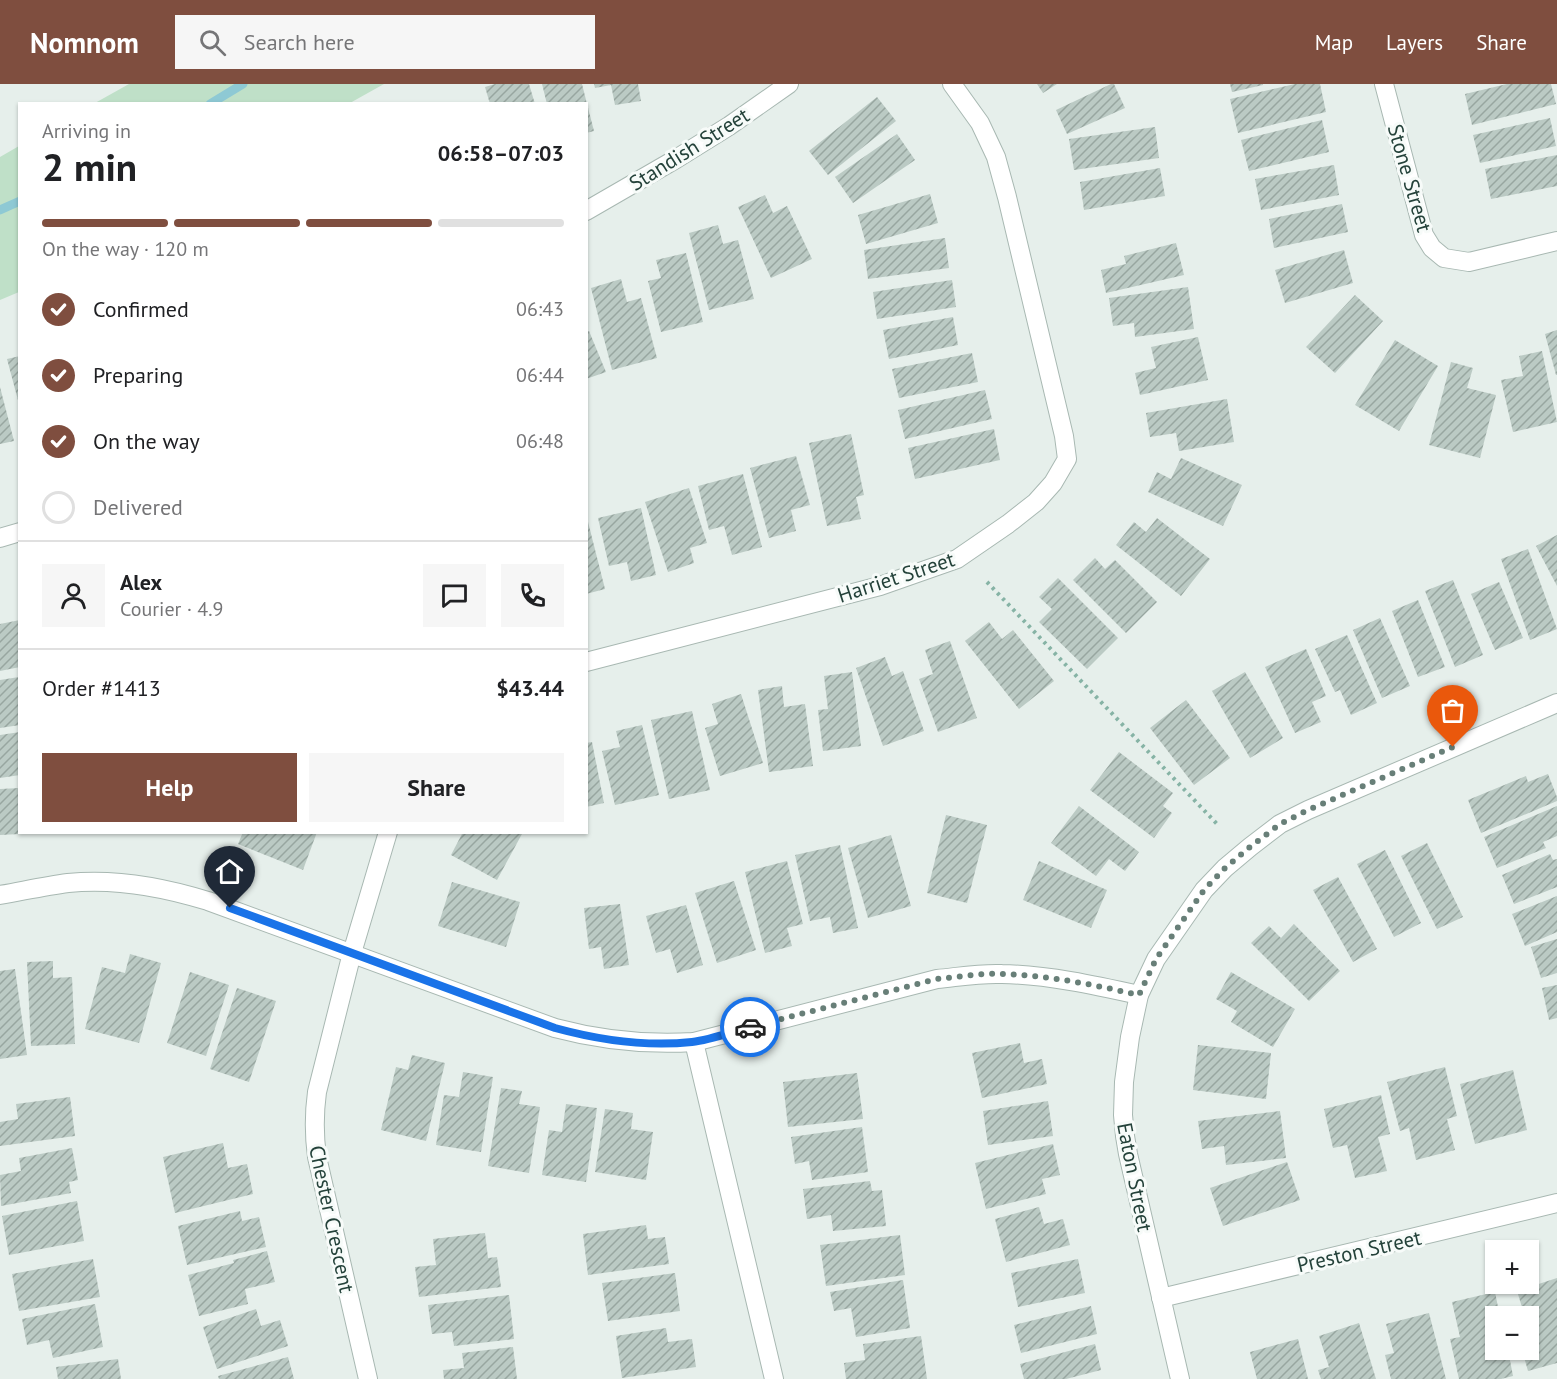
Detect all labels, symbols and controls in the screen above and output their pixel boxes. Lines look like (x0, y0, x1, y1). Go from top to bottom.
search box (175, 15, 595, 69)
text: Nomnom (30, 24, 139, 61)
icon: search (196, 26, 229, 59)
text: Search here (244, 28, 355, 56)
text: Map (1315, 29, 1353, 56)
text: Layers (1386, 29, 1443, 56)
text: Share (1476, 29, 1527, 56)
street label: Standish Street (624, 101, 754, 197)
text: Arriving in (42, 118, 131, 144)
street label: Stone Street (1382, 121, 1438, 235)
text: 06:58–07:03 (438, 139, 564, 167)
text: 2 min (42, 141, 137, 192)
text: On the way · 120 m (42, 236, 209, 262)
icon: check (42, 293, 75, 326)
text: Confirmed (93, 295, 189, 323)
text: 06:43 (516, 296, 564, 322)
icon: check (42, 359, 75, 392)
text: Preparing (93, 361, 183, 389)
text: 06:44 (516, 362, 564, 388)
icon: check (42, 425, 75, 458)
text: On the way (93, 427, 200, 455)
text: 06:48 (516, 428, 564, 454)
text: Delivered (93, 493, 183, 521)
street label: Harriet Street (834, 545, 958, 609)
button: person (42, 564, 105, 627)
button: chat (423, 564, 486, 627)
button: phone (501, 564, 564, 627)
text: Alex (120, 568, 162, 596)
text: Courier · 4.9 (120, 596, 223, 622)
text: Order #1413 (42, 674, 161, 702)
text: $43.44 (496, 674, 564, 702)
pin (1427, 685, 1478, 747)
icon: bag (1436, 694, 1469, 727)
button: Help (42, 753, 297, 822)
button: Share (309, 753, 564, 822)
pin (204, 846, 255, 908)
icon: home (213, 855, 246, 888)
courier (720, 997, 780, 1057)
icon: car (734, 1011, 767, 1044)
street label: Eaton Street (1111, 1120, 1159, 1234)
street label: Chester Crescent (303, 1143, 361, 1295)
street label: Preston Street (1294, 1224, 1424, 1278)
map controls (1485, 1240, 1539, 1360)
button: + (1485, 1240, 1539, 1294)
button: − (1485, 1306, 1539, 1360)

